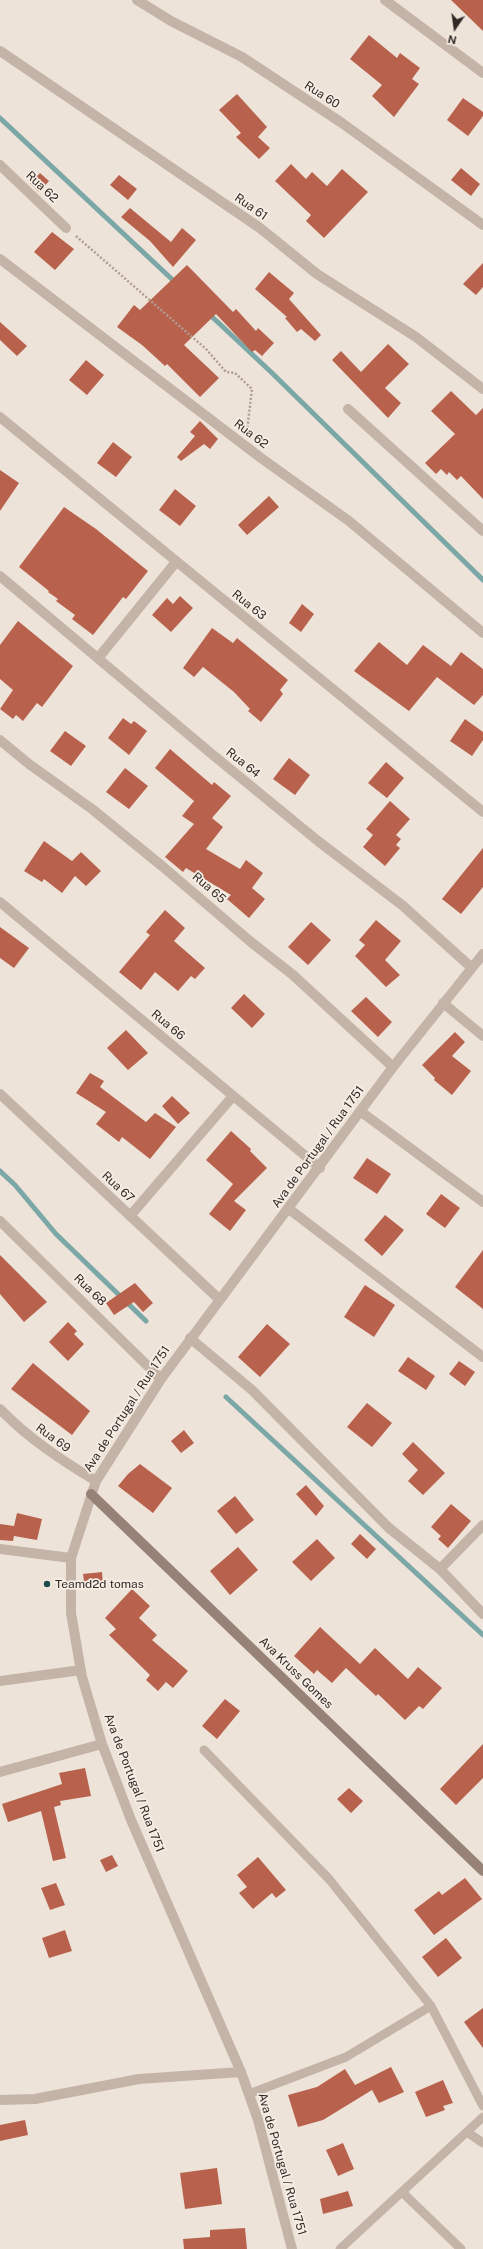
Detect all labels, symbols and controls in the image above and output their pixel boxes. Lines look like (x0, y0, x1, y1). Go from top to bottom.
north arrow (435, 8, 475, 48)
text: N (447, 33, 458, 47)
street label: Rua 60 (302, 78, 342, 112)
street label: Rua 62 (23, 168, 61, 206)
street label: Rua 61 (232, 191, 270, 223)
street label: Rua 62 (231, 416, 271, 452)
street label: Rua 63 (229, 587, 269, 623)
street label: Rua 64 (223, 745, 263, 781)
street label: Rua 65 (189, 870, 229, 906)
street label: Rua 66 (148, 1007, 188, 1043)
street label: Ava de Portugal / Rua 1751 (269, 1083, 367, 1211)
street label: Rua 67 (99, 1168, 137, 1206)
street label: Rua 68 (71, 1271, 109, 1309)
street label: Ava de Portugal / Rua 1751 (81, 1343, 173, 1475)
street label: Rua 69 (33, 1421, 73, 1455)
place label: Teamd2d tomas (55, 1577, 144, 1591)
marker: Teamd2d tomas (42, 1579, 52, 1589)
street label: Ava Kruss Gomes (256, 1634, 336, 1712)
street label: Ava de Portugal / Rua 1751 (101, 1712, 167, 1854)
street label: Ava de Portugal / Rua 1751 (255, 2091, 309, 2237)

